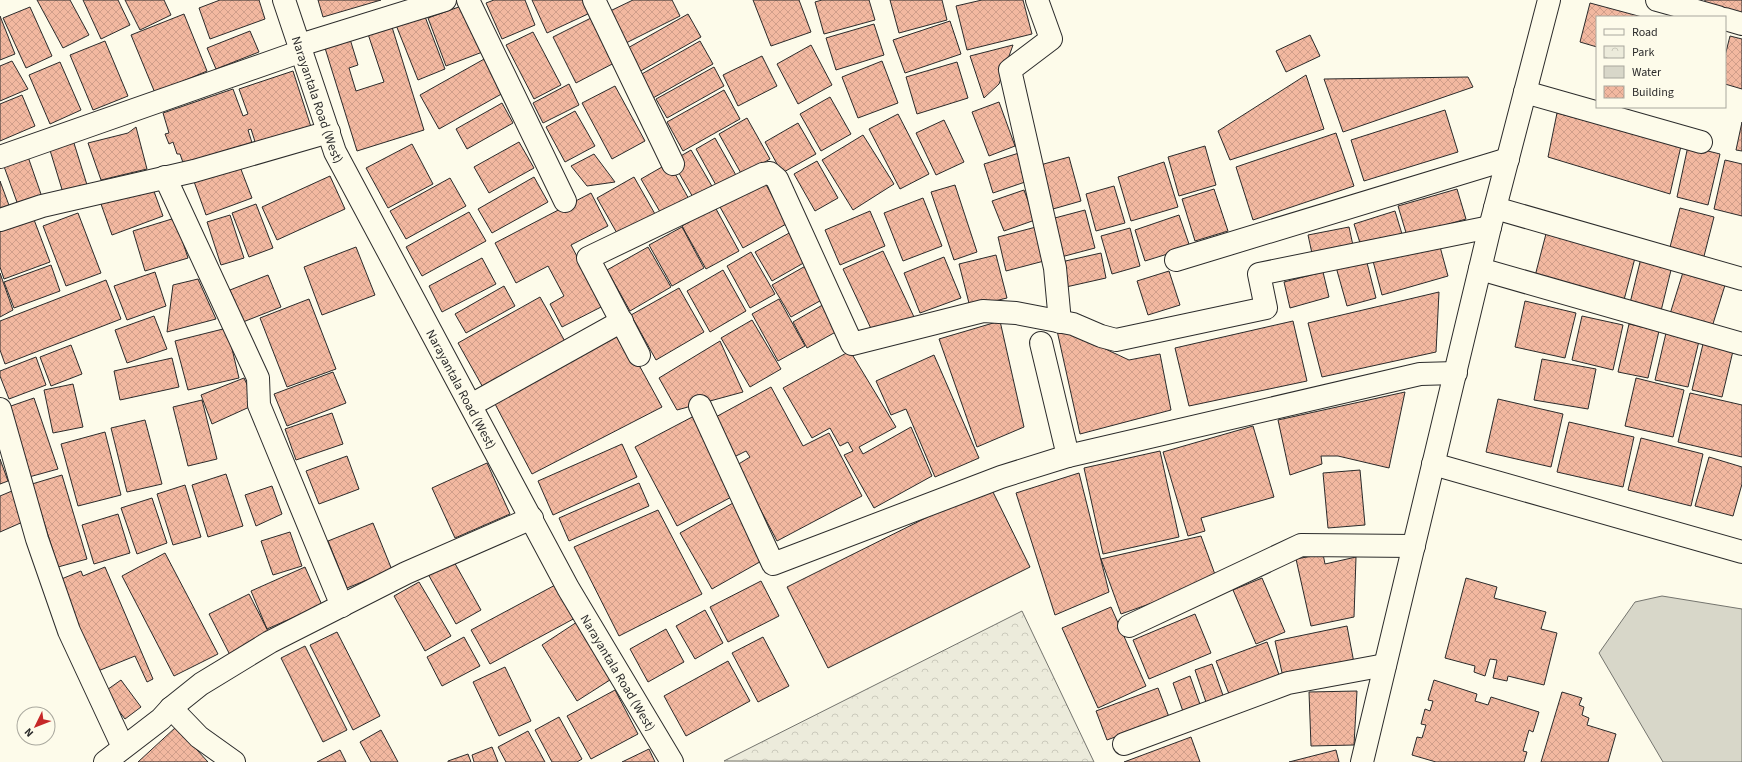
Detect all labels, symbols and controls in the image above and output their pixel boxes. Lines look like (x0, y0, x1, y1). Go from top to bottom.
legend (1596, 16, 1726, 108)
text: Road (1632, 24, 1658, 41)
street label: Narayantala Road (West) (287, 34, 347, 167)
text: Park (1632, 44, 1654, 61)
text: Water (1632, 64, 1662, 81)
text: Building (1632, 84, 1674, 101)
street label: Narayantala Road (West) (421, 326, 500, 452)
street label: Narayantala Road (West) (576, 611, 659, 735)
north arrow (16, 706, 56, 746)
text: N (21, 725, 37, 740)

